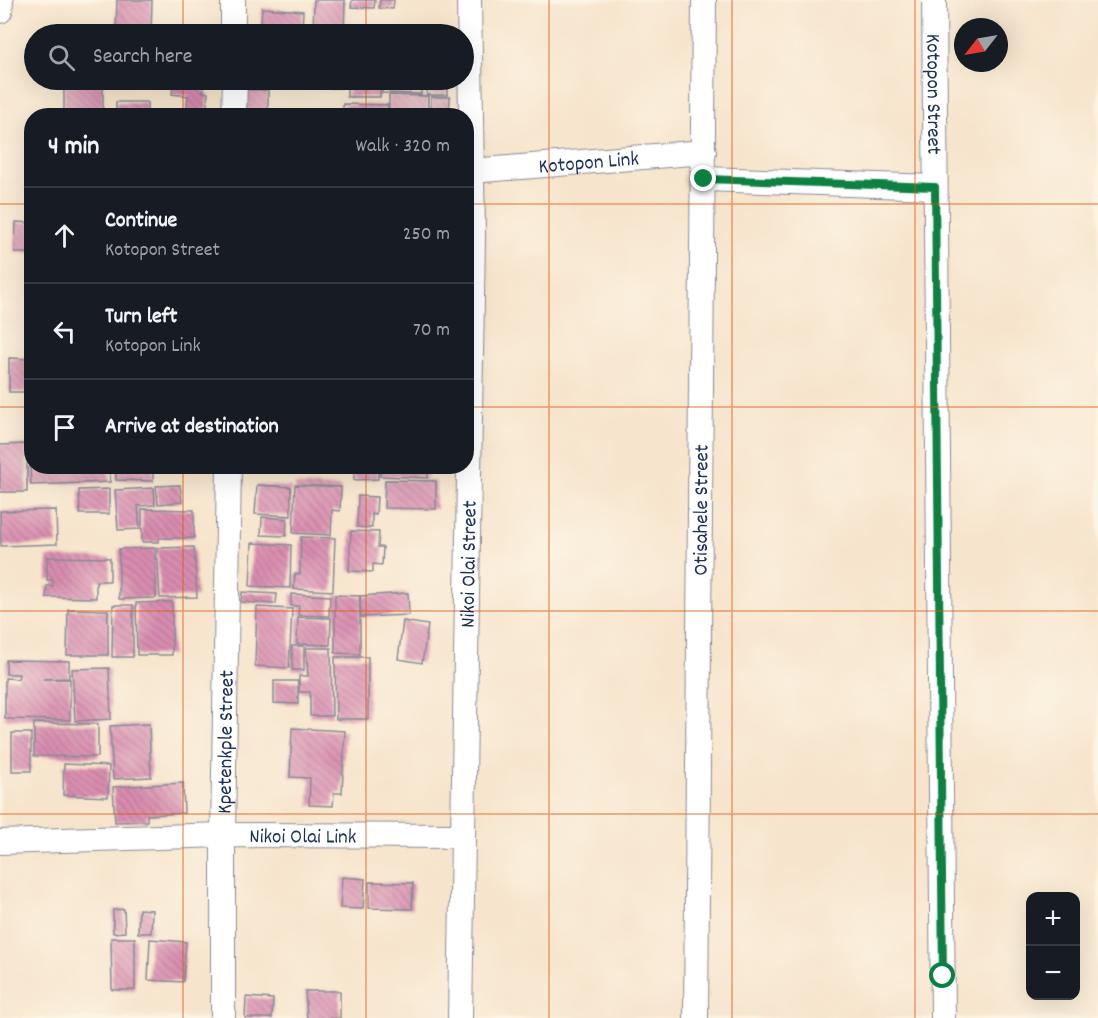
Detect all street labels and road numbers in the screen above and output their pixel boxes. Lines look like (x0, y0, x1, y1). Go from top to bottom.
street label: Kotopon Street (916, 33, 947, 155)
street label: Kotopon Link (538, 145, 640, 183)
street label: Otisahele Street (687, 444, 719, 576)
street label: Nikoi Olai Street (454, 500, 487, 628)
street label: Kpetenkple Street (211, 670, 244, 814)
street label: Nikoi Olai Link (249, 823, 357, 854)

